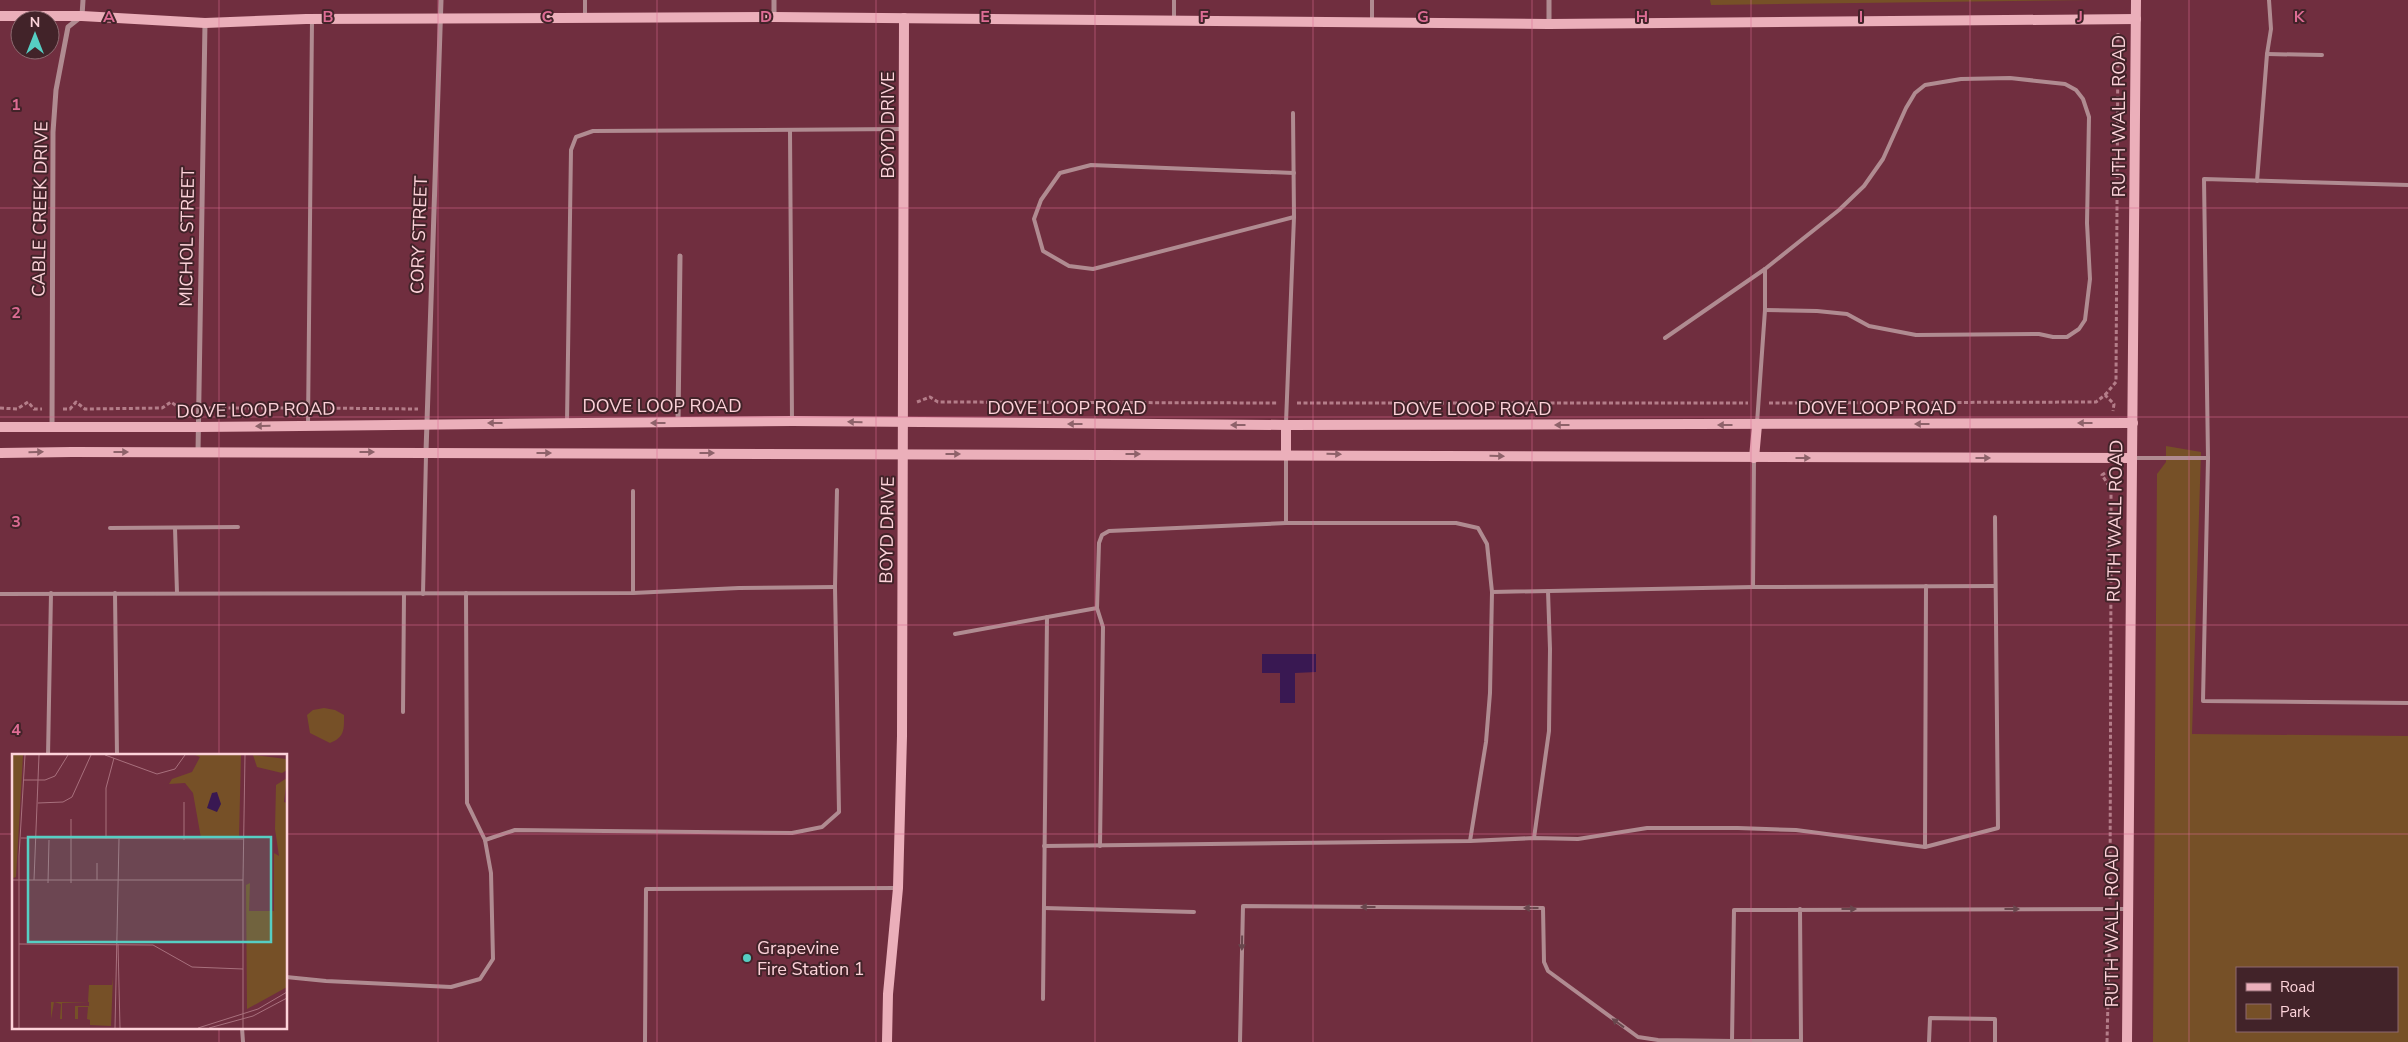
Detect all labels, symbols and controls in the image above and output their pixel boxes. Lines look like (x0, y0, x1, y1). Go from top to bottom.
text: A (103, 6, 115, 28)
text: B (322, 6, 334, 28)
text: C (542, 6, 553, 28)
text: D (760, 6, 772, 28)
text: E (980, 6, 990, 28)
text: F (1200, 6, 1209, 28)
text: G (1417, 6, 1429, 28)
text: H (1636, 6, 1648, 28)
text: I (1859, 6, 1863, 28)
text: J (2076, 6, 2083, 28)
text: K (2294, 6, 2306, 28)
north arrow (10, 10, 60, 60)
text: N (30, 13, 40, 32)
street label: RUTH WALL ROAD (2107, 35, 2131, 197)
street label: BOYD DRIVE (876, 71, 900, 179)
text: 1 (11, 94, 21, 116)
street label: CABLE CREEK DRIVE (26, 121, 54, 297)
street label: MICHOL STREET (174, 167, 200, 307)
street label: CORY STREET (405, 175, 433, 294)
text: 2 (11, 302, 21, 324)
street label: DOVE LOOP ROAD (582, 394, 742, 418)
street label: DOVE LOOP ROAD (987, 396, 1147, 420)
street label: DOVE LOOP ROAD (1797, 396, 1957, 420)
street label: DOVE LOOP ROAD (176, 397, 336, 423)
street label: DOVE LOOP ROAD (1392, 397, 1552, 421)
one-way arrow (847, 418, 863, 426)
one-way arrow (487, 419, 503, 427)
one-way arrow (649, 419, 665, 427)
one-way arrow (2076, 419, 2092, 427)
one-way arrow (1067, 420, 1083, 428)
one-way arrow (1914, 420, 1930, 428)
one-way arrow (1229, 421, 1245, 429)
one-way arrow (1554, 421, 1570, 429)
one-way arrow (1716, 421, 1732, 429)
one-way arrow (254, 422, 270, 430)
street label: RUTH WALL ROAD (2102, 440, 2128, 602)
one-way arrow (28, 448, 44, 456)
one-way arrow (113, 448, 129, 456)
one-way arrow (359, 448, 375, 456)
one-way arrow (537, 449, 553, 457)
one-way arrow (699, 449, 715, 457)
one-way arrow (945, 450, 961, 458)
one-way arrow (1125, 450, 1141, 458)
one-way arrow (1327, 450, 1343, 458)
one-way arrow (1489, 452, 1505, 460)
one-way arrow (1795, 454, 1811, 462)
one-way arrow (1975, 454, 1991, 462)
street label: BOYD DRIVE (874, 476, 900, 584)
text: 3 (11, 511, 21, 533)
text: 4 (11, 719, 21, 741)
inset map (12, 754, 288, 1030)
street label: RUTH WALL ROAD (2100, 845, 2124, 1007)
one-way arrow (1360, 903, 1376, 911)
one-way arrow (1523, 904, 1539, 912)
one-way arrow (1841, 905, 1857, 913)
one-way arrow (2004, 905, 2020, 913)
one-way arrow (1238, 935, 1246, 951)
place label: Grapevine Fire Station 1 (757, 936, 865, 981)
marker: Grapevine Fire Station 1 (741, 952, 753, 964)
legend (2236, 967, 2398, 1032)
text: Road (2280, 977, 2315, 997)
text: Park (2280, 1002, 2310, 1022)
one-way arrow (1612, 1017, 1625, 1028)

